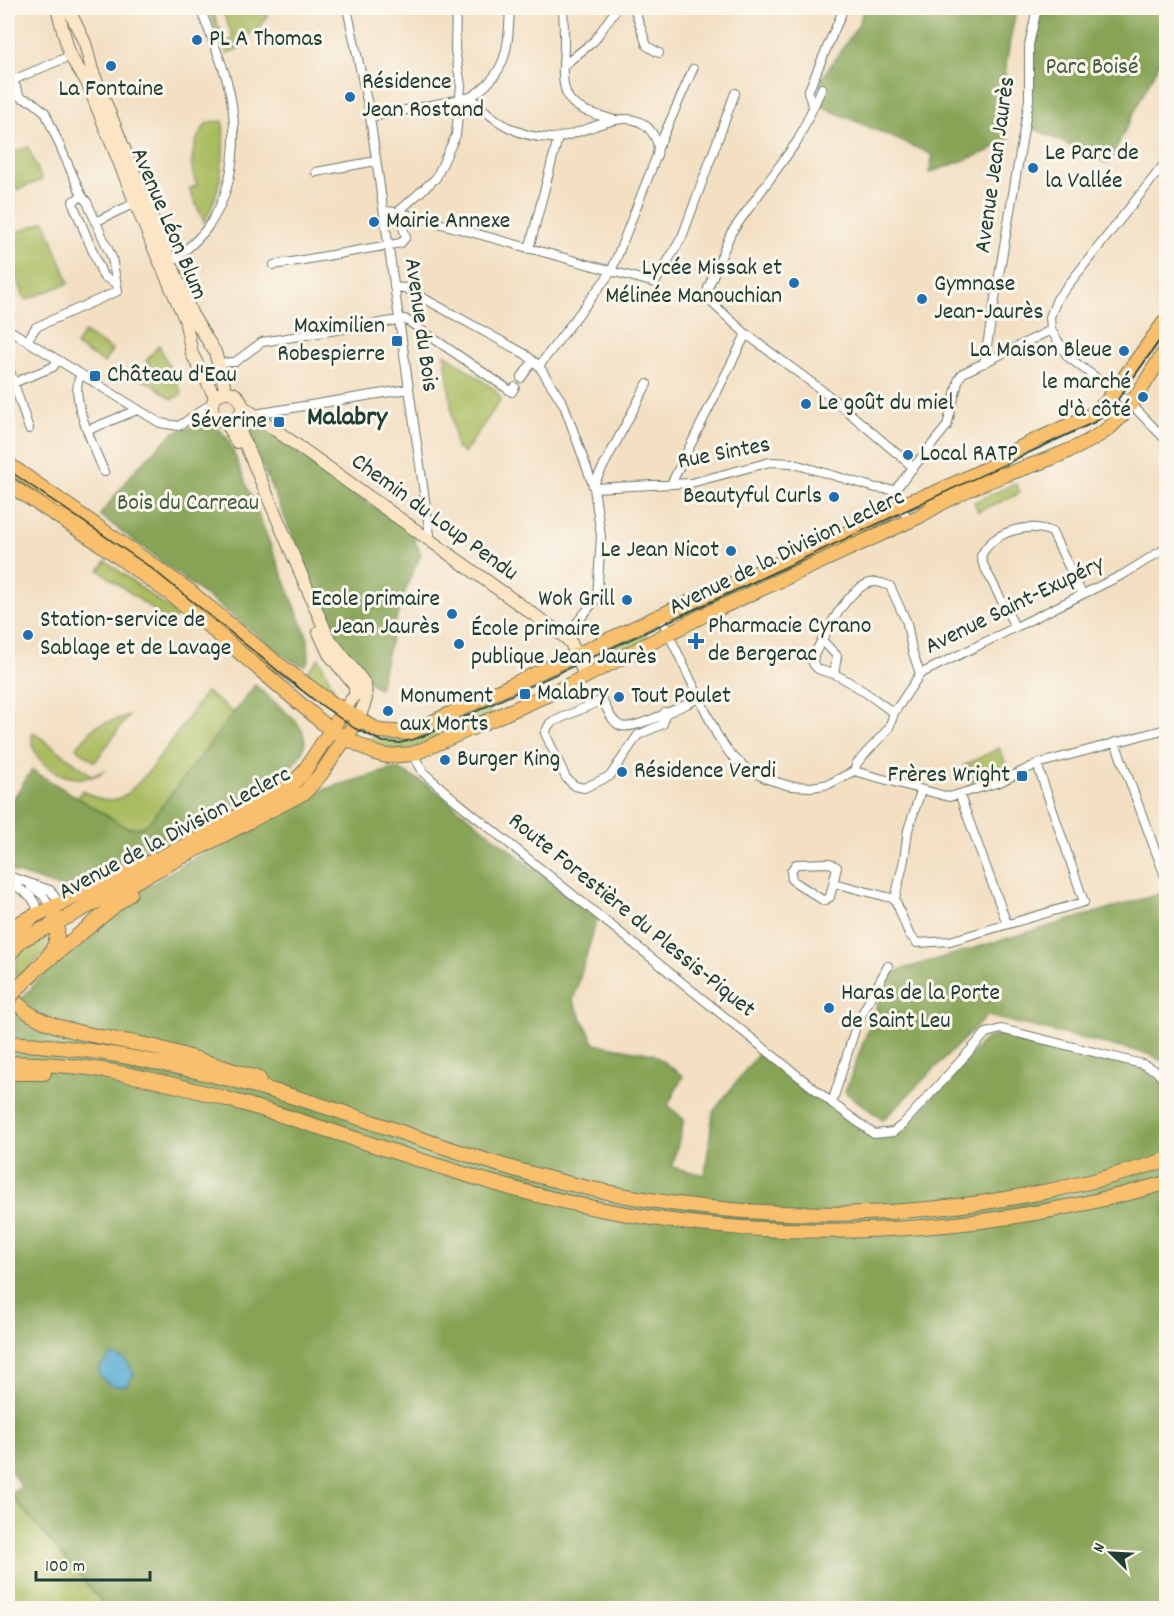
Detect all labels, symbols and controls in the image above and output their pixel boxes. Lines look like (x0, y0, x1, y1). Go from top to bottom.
place label: PL A Thomas (209, 23, 323, 57)
marker: PL A Thomas (190, 33, 204, 47)
park label: Parc Boisé (1045, 51, 1139, 85)
marker: La Fontaine (104, 59, 118, 73)
place label: Résidence Jean Rostand (362, 66, 484, 128)
place label: La Fontaine (58, 73, 164, 107)
street label: Avenue Jean Jaurès (967, 75, 1025, 255)
marker: Résidence Jean Rostand (343, 90, 357, 104)
place label: Le Parc de la Vallée (1045, 137, 1139, 199)
street label: Avenue Léon Blum (121, 143, 215, 305)
marker: Le Parc de la Vallée (1026, 161, 1040, 175)
place label: Mairie Annexe (386, 205, 510, 239)
marker: Mairie Annexe (367, 215, 381, 229)
place label: Lycée Missak et Mélinée Manouchian (605, 252, 782, 314)
street label: Avenue du Bois (394, 256, 446, 394)
place label: Gymnase Jean-Jaurès (934, 268, 1044, 330)
marker: Lycée Missak et Mélinée Manouchian (787, 276, 801, 290)
marker: Gymnase Jean-Jaurès (915, 292, 929, 306)
place label: Maximilien Robespierre (277, 310, 385, 372)
marker: Maximilien Robespierre (390, 334, 404, 348)
place label: La Maison Bleue (970, 334, 1112, 368)
marker: La Maison Bleue (1117, 344, 1131, 358)
place label: Château d'Eau (107, 359, 237, 393)
place label: le marché d'à côté (1042, 366, 1131, 428)
marker: Château d'Eau (88, 369, 102, 383)
place label: Le goût du miel (818, 387, 954, 421)
marker: le marché d'à côté (1136, 390, 1150, 404)
marker: Le goût du miel (799, 397, 813, 411)
district label: Malabry (307, 399, 388, 438)
place label: Séverine (191, 405, 267, 439)
marker: Séverine (272, 415, 286, 429)
street label: Rue Sintes (675, 428, 773, 480)
place label: Local RATP (920, 438, 1018, 472)
street label: Chemin du Loup Pendu (343, 446, 525, 590)
marker: Local RATP (901, 448, 915, 462)
place label: Beautyful Curls (683, 480, 822, 514)
street label: Avenue de la Division Leclerc (663, 481, 911, 625)
park label: Bois du Carreau (117, 487, 259, 521)
marker: Beautyful Curls (827, 490, 841, 504)
place label: Le Jean Nicot (601, 534, 719, 568)
marker: Le Jean Nicot (724, 544, 738, 558)
street label: Avenue Saint-Exupéry (920, 547, 1112, 664)
place label: Ecole primaire Jean Jaurès (311, 583, 440, 645)
place label: Wok Grill (538, 583, 615, 617)
marker: Wok Grill (620, 593, 634, 607)
place label: Station-service de Sablage et de Lavage (40, 604, 231, 666)
marker: Ecole primaire Jean Jaurès (445, 607, 459, 621)
place label: Pharmacie Cyrano de Bergerac (708, 610, 871, 672)
place label: École primaire publique Jean Jaurès (471, 613, 657, 675)
marker: Station-service de Sablage et de Lavage (21, 628, 35, 642)
marker: Pharmacie Cyrano de Bergerac (689, 634, 703, 648)
marker: École primaire publique Jean Jaurès (452, 637, 466, 651)
place label: Malabry (537, 677, 610, 711)
place label: Monument aux Morts (400, 680, 493, 742)
place label: Tout Poulet (631, 680, 731, 714)
marker: Malabry (518, 687, 532, 701)
marker: Tout Poulet (612, 690, 626, 704)
marker: Monument aux Morts (381, 704, 395, 718)
place label: Burger King (457, 743, 560, 777)
marker: Burger King (438, 753, 452, 767)
place label: Résidence Verdi (634, 755, 776, 789)
street label: Avenue de la Division Leclerc (53, 758, 297, 910)
place label: Frères Wright (888, 759, 1010, 793)
marker: Résidence Verdi (615, 765, 629, 779)
marker: Frères Wright (1015, 769, 1029, 783)
street label: Route Forestière du Plessis-Piquet (500, 805, 762, 1027)
place label: Haras de la Porte de Saint Leu (841, 977, 1000, 1039)
marker: Haras de la Porte de Saint Leu (822, 1001, 836, 1015)
north arrow (1081, 1523, 1141, 1583)
text: N (1087, 1540, 1112, 1556)
scale bar (36, 1544, 150, 1582)
text: 100 m (45, 1555, 85, 1580)

